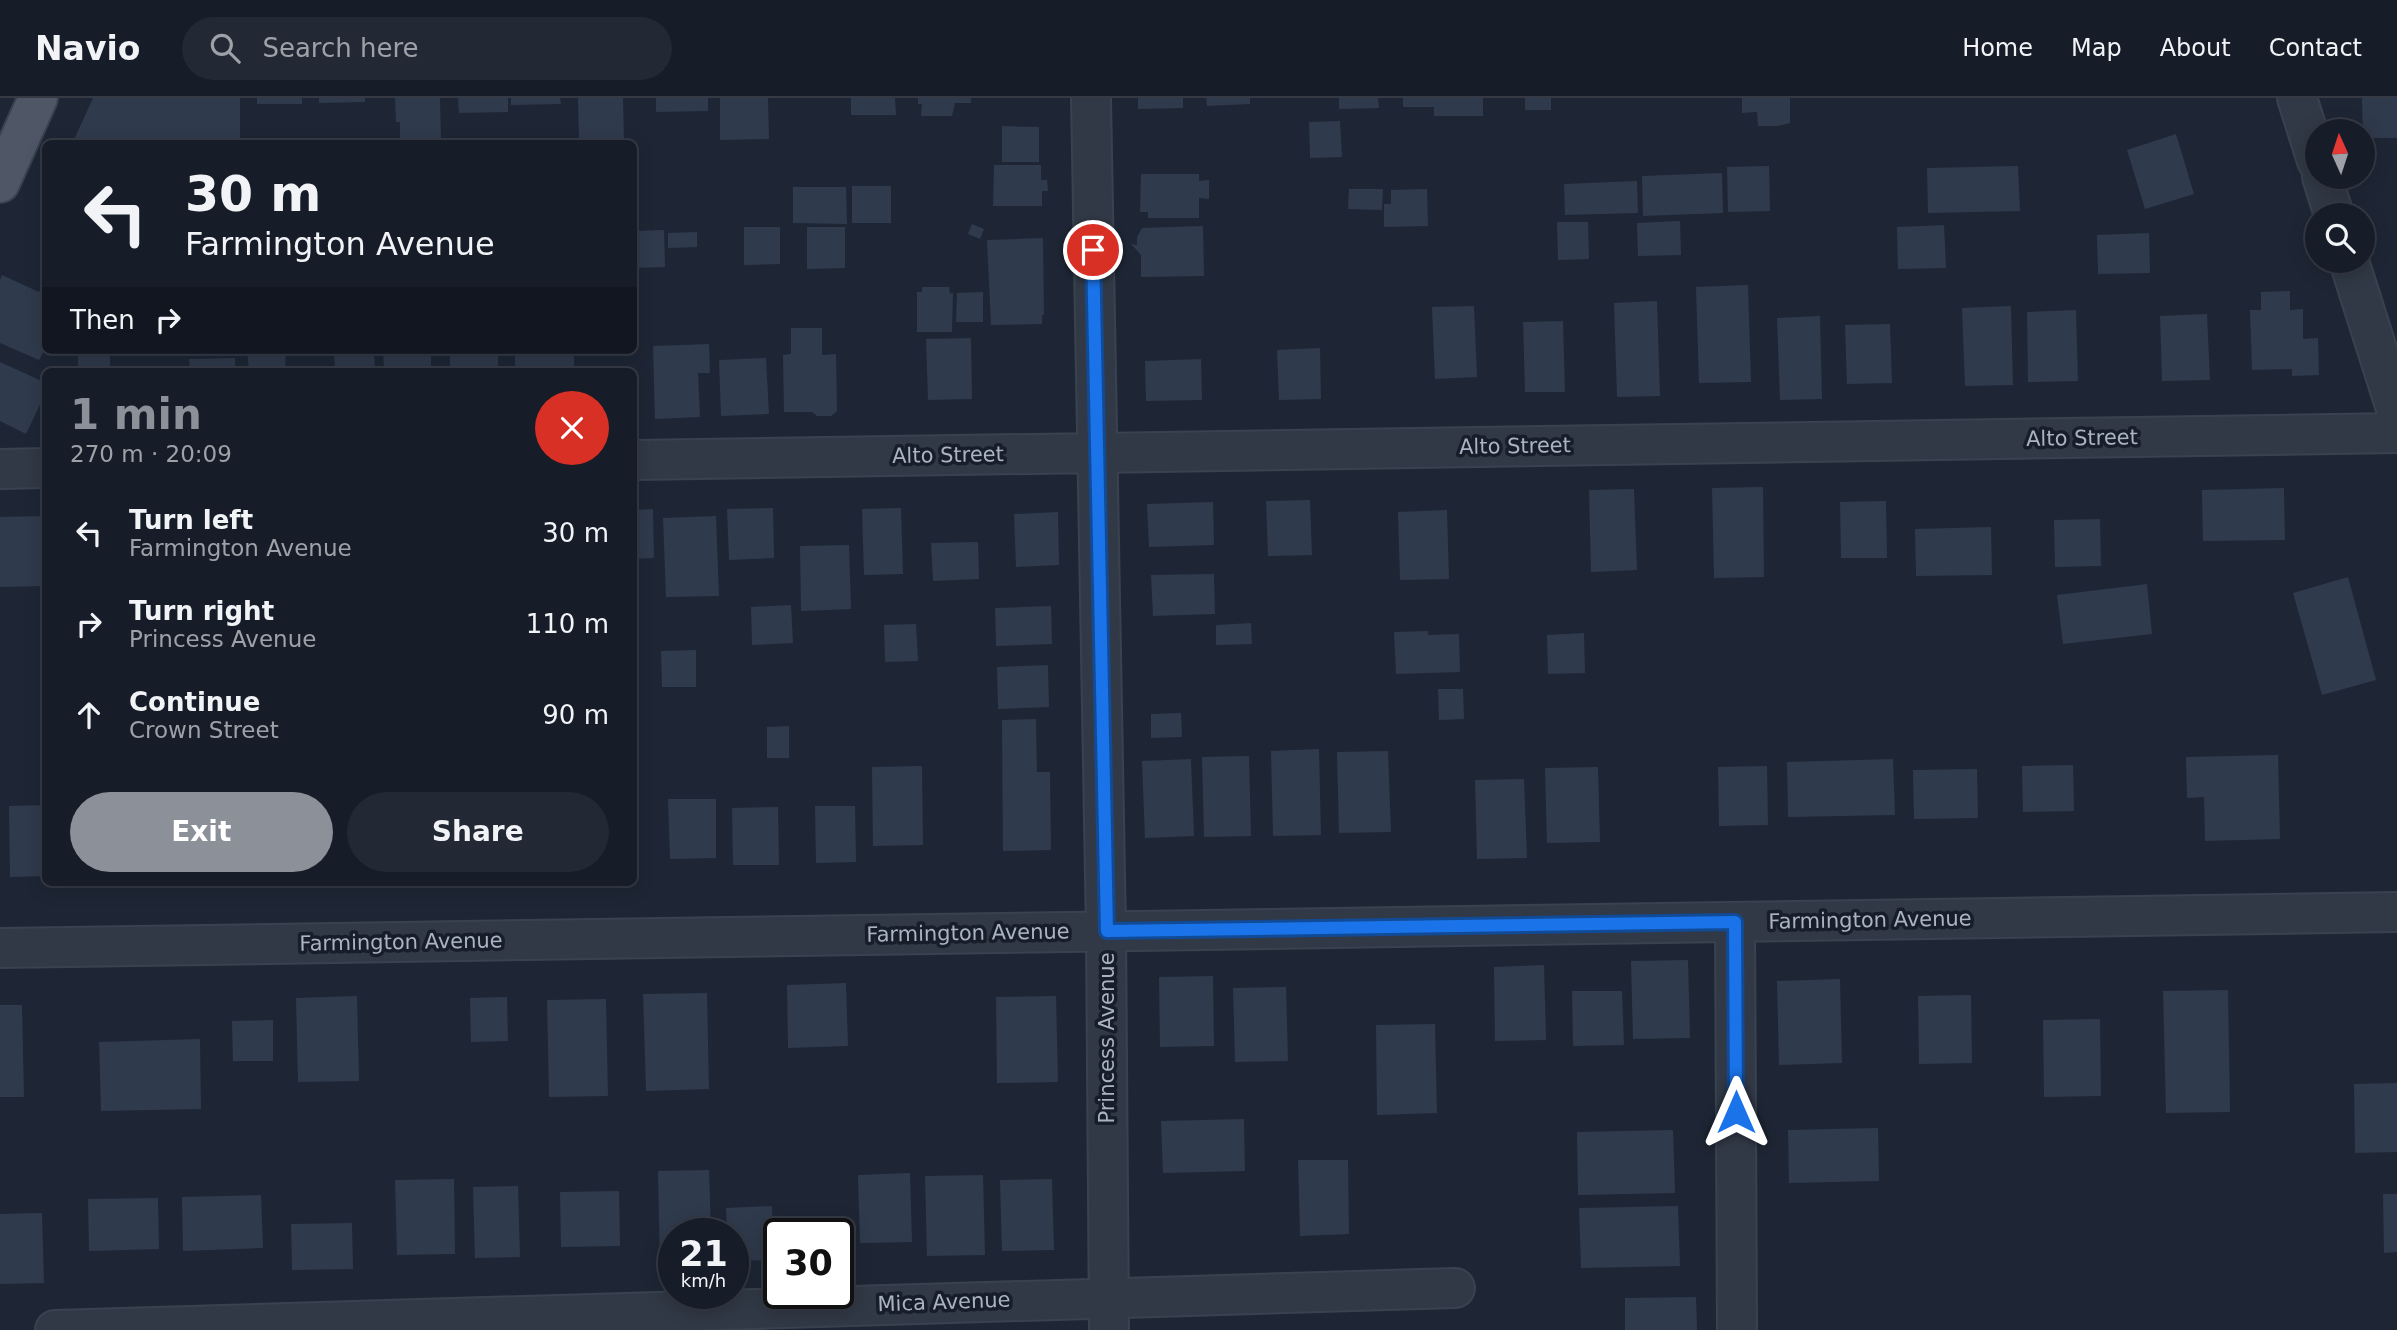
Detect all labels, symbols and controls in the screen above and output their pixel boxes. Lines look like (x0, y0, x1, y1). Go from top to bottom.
search box (182, 17, 672, 80)
text: Navio (35, 29, 140, 68)
icon: search (206, 29, 244, 67)
text: Search here (262, 33, 419, 63)
text: Home (1962, 34, 2033, 62)
text: Map (2071, 34, 2122, 62)
text: About (2160, 34, 2231, 62)
text: Contact (2269, 34, 2362, 62)
north arrow (2305, 119, 2375, 189)
map controls (2305, 119, 2375, 273)
text: 30 m (185, 166, 321, 223)
icon: left (70, 168, 161, 259)
button: search (2305, 203, 2375, 273)
pin (1063, 220, 1123, 280)
text: Farmington Avenue (185, 225, 495, 263)
icon: arrive (1074, 231, 1112, 269)
icon: right (149, 301, 187, 339)
text: Then (70, 305, 135, 335)
text: 1 min (70, 390, 202, 439)
button: close (535, 391, 609, 465)
street label: Alto Street (2026, 425, 2138, 451)
street label: Alto Street (1459, 433, 1571, 459)
text: 270 m · 20:09 (70, 441, 232, 467)
street label: Alto Street (892, 442, 1004, 468)
text: Turn left (129, 505, 253, 535)
icon: left (70, 514, 108, 552)
text: 30 m (542, 518, 609, 548)
text: Farmington Avenue (129, 535, 352, 561)
text: Turn right (129, 596, 274, 626)
icon: right (70, 605, 108, 643)
text: 110 m (526, 609, 609, 639)
text: Princess Avenue (129, 626, 316, 652)
text: Continue (129, 687, 260, 717)
icon: ahead (70, 696, 108, 734)
text: 90 m (542, 700, 609, 730)
text: Crown Street (129, 717, 279, 743)
button: Exit (70, 792, 333, 872)
button: Share (347, 792, 609, 872)
street label: Farmington Avenue (1768, 906, 1972, 934)
street label: Farmington Avenue (866, 919, 1070, 947)
street label: Farmington Avenue (299, 928, 503, 956)
street label: Princess Avenue (1095, 952, 1119, 1124)
position arrow (1699, 1075, 1773, 1149)
speed limit sign: 30 (763, 1218, 854, 1309)
text: 21 (679, 1234, 728, 1274)
text: km/h (681, 1270, 726, 1291)
street label: Mica Avenue (877, 1288, 1011, 1316)

